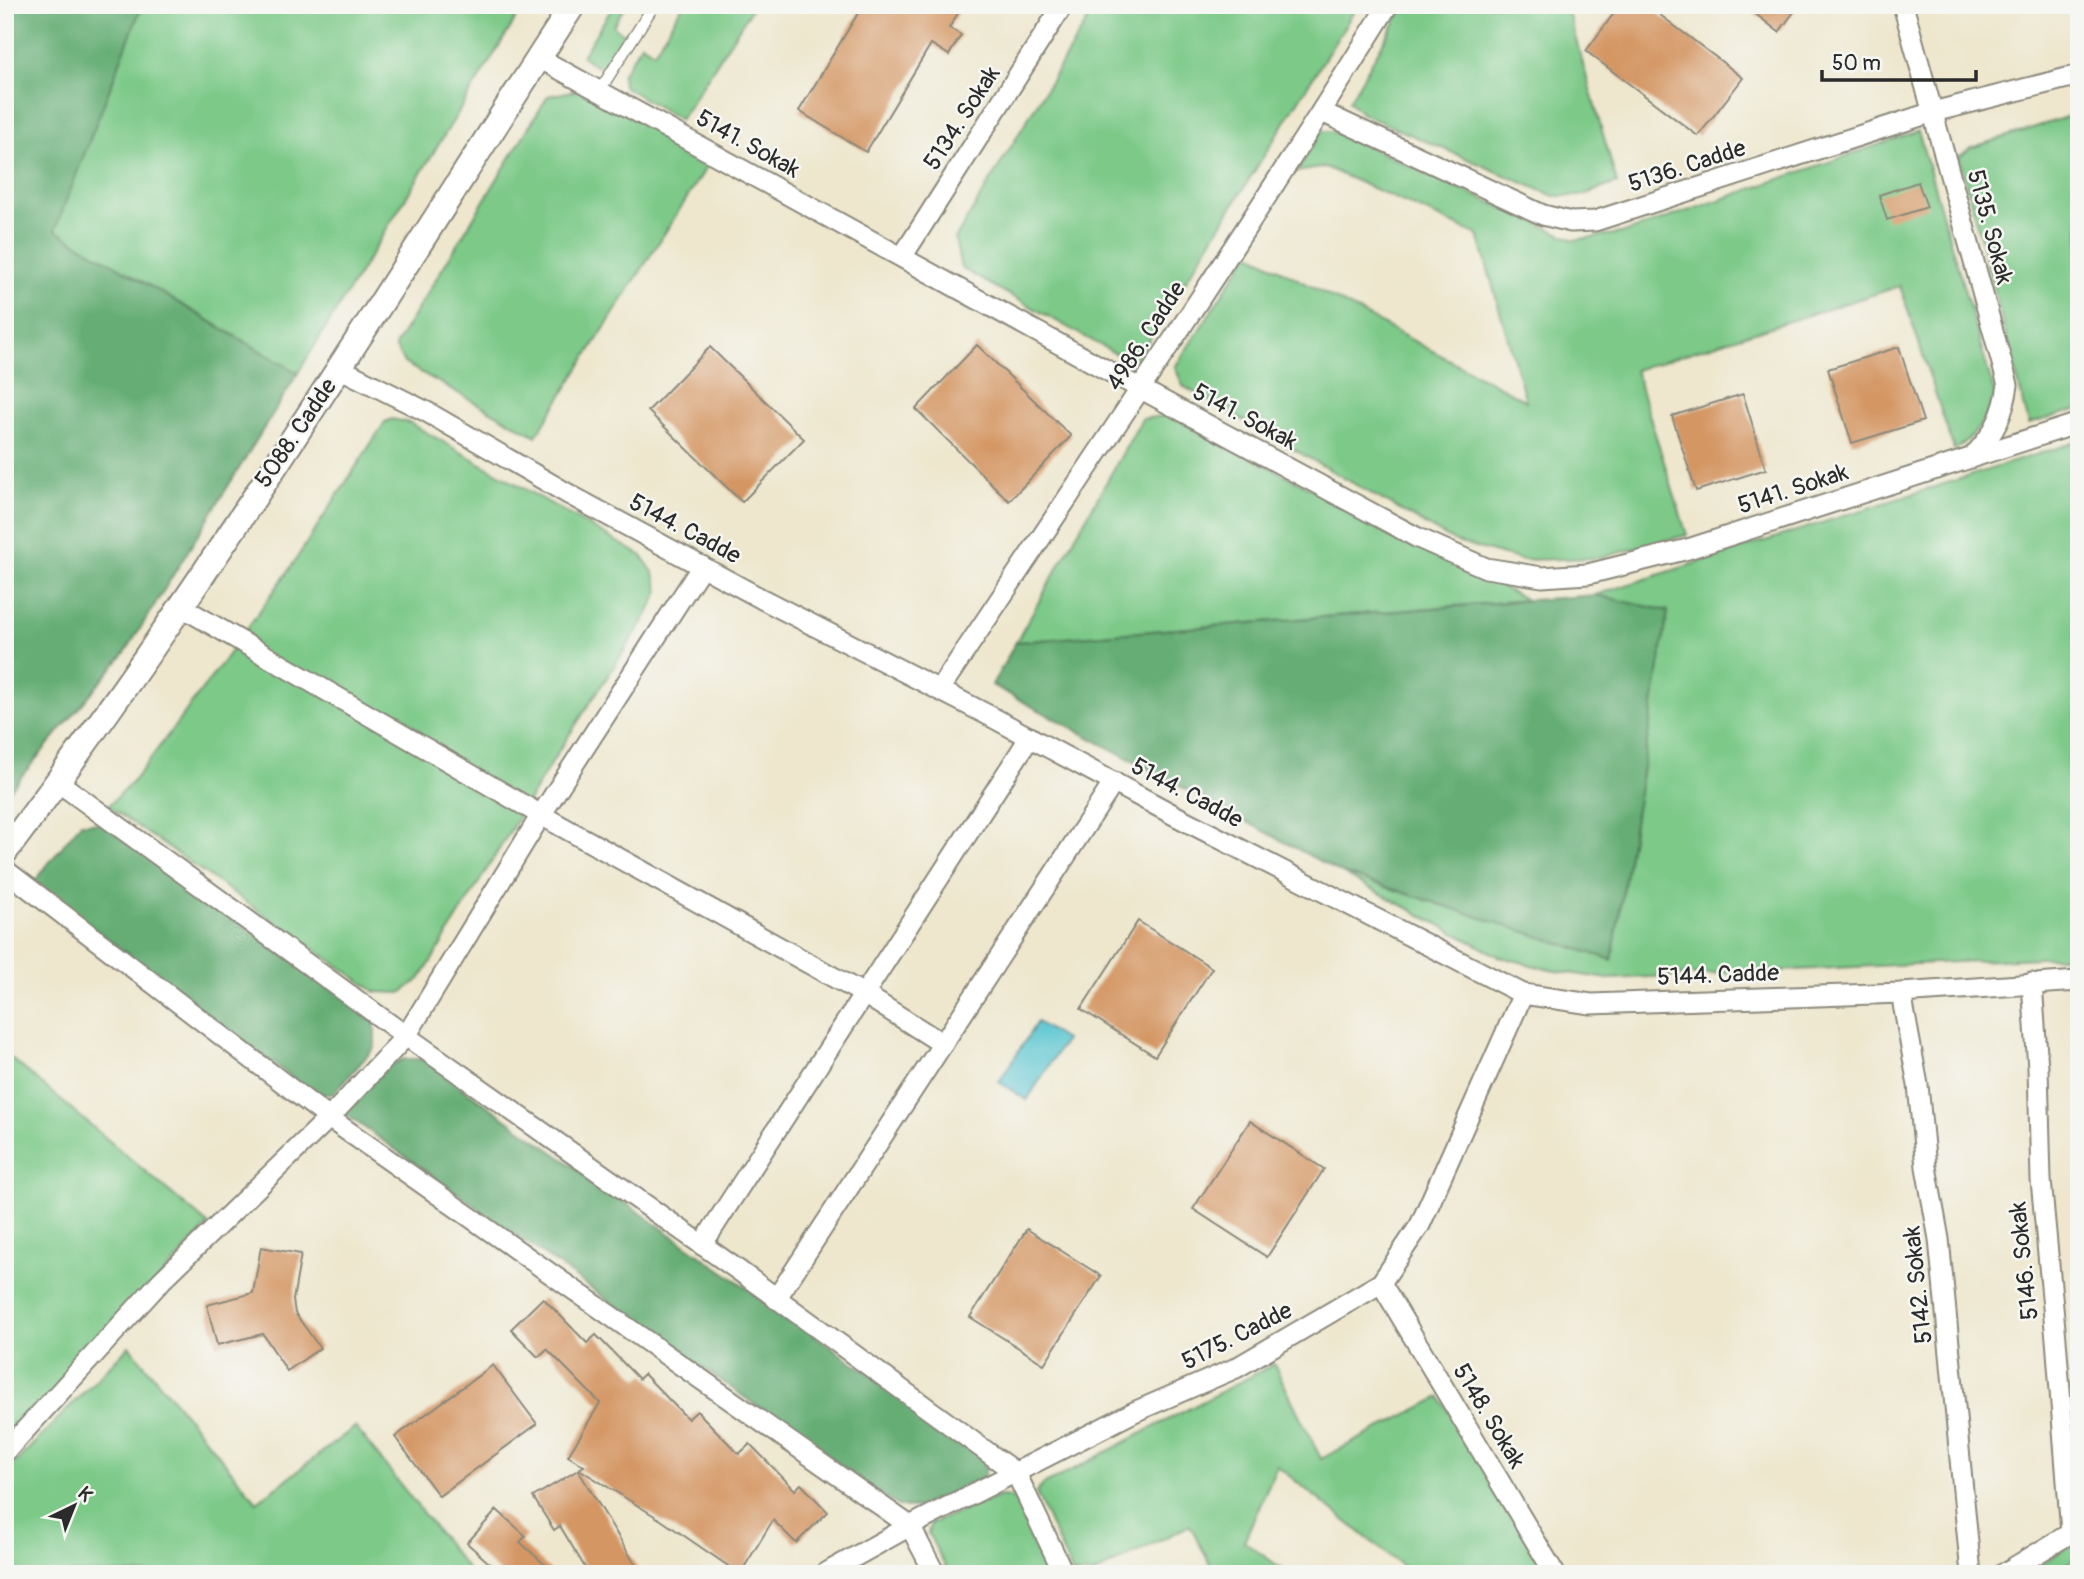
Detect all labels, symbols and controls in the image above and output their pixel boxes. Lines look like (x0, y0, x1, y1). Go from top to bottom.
scale bar (1822, 38, 1976, 82)
text: 50 m (1832, 50, 1881, 77)
street label: 5134. Sokak (918, 61, 1006, 175)
street label: 5141. Sokak (691, 104, 805, 184)
street label: 5136. Cadde (1625, 133, 1750, 199)
street label: 5135. Sokak (1961, 167, 2019, 287)
street label: 4986. Cadde (1100, 276, 1192, 396)
street label: 5088. Cadde (249, 373, 343, 493)
street label: 5141. Sokak (1188, 377, 1302, 457)
street label: 5141. Sokak (1734, 458, 1852, 520)
street label: 5144. Cadde (624, 487, 746, 571)
street label: 5144. Cadde (1126, 751, 1248, 835)
street label: 5144. Cadde (1656, 958, 1780, 992)
street label: 5146. Sokak (2003, 1200, 2045, 1322)
street label: 5142. Sokak (1897, 1225, 1939, 1345)
street label: 5175. Cadde (1177, 1296, 1297, 1376)
street label: 5148. Sokak (1446, 1358, 1532, 1474)
north arrow (38, 1470, 108, 1540)
text: K (73, 1482, 98, 1507)

